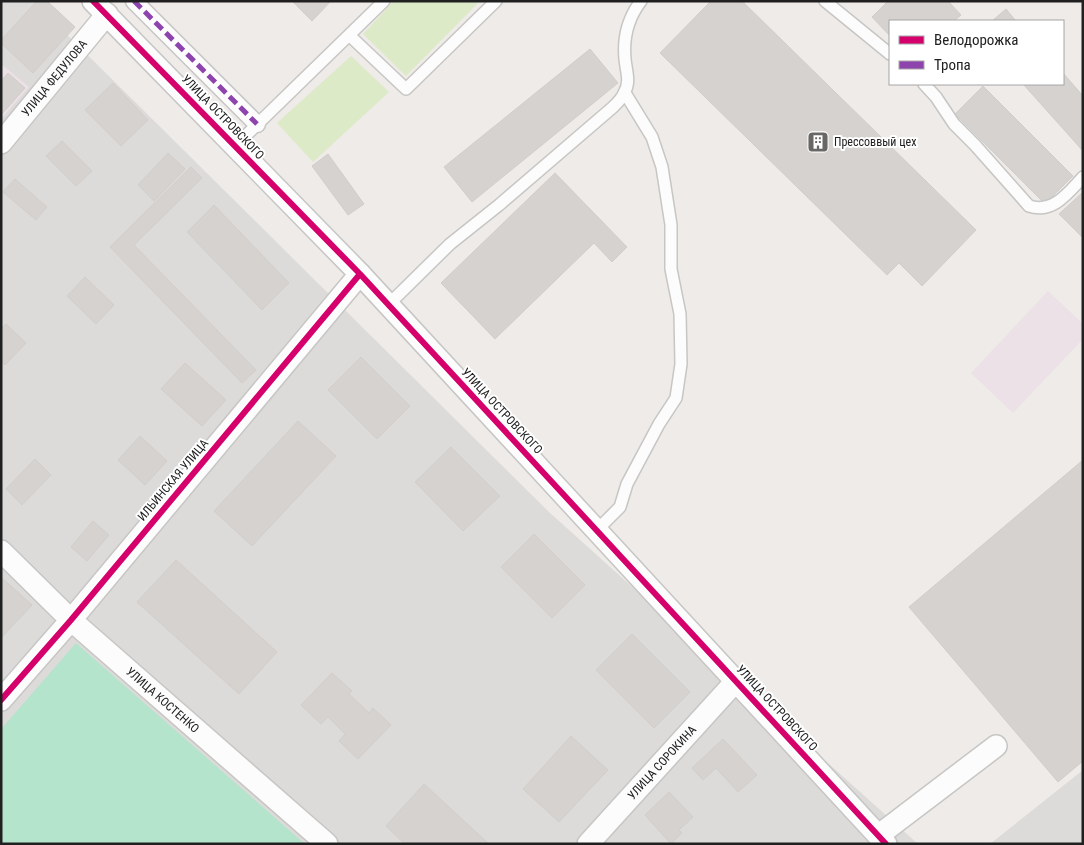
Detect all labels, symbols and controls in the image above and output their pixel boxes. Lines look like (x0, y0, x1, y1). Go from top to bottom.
legend (889, 20, 1064, 85)
text: Велодорожка (934, 31, 1019, 49)
street label: УЛИЦА ФЕДУЛОВА (19, 37, 90, 119)
text: Тропа (934, 56, 971, 74)
street label: УЛИЦА ОСТРОВСКОГО (179, 72, 267, 162)
building icon: Прессоввый цех (806, 130, 830, 154)
place label: Прессоввый цех (834, 135, 916, 149)
street label: УЛИЦА ОСТРОВСКОГО (459, 365, 545, 457)
street label: ИЛЬИНСКАЯ УЛИЦА (135, 436, 211, 524)
street label: УЛИЦА ОСТРОВСКОГО (734, 662, 820, 754)
street label: УЛИЦА КОСТЕНКО (123, 664, 202, 736)
street label: УЛИЦА СОРОКИНА (625, 723, 699, 802)

